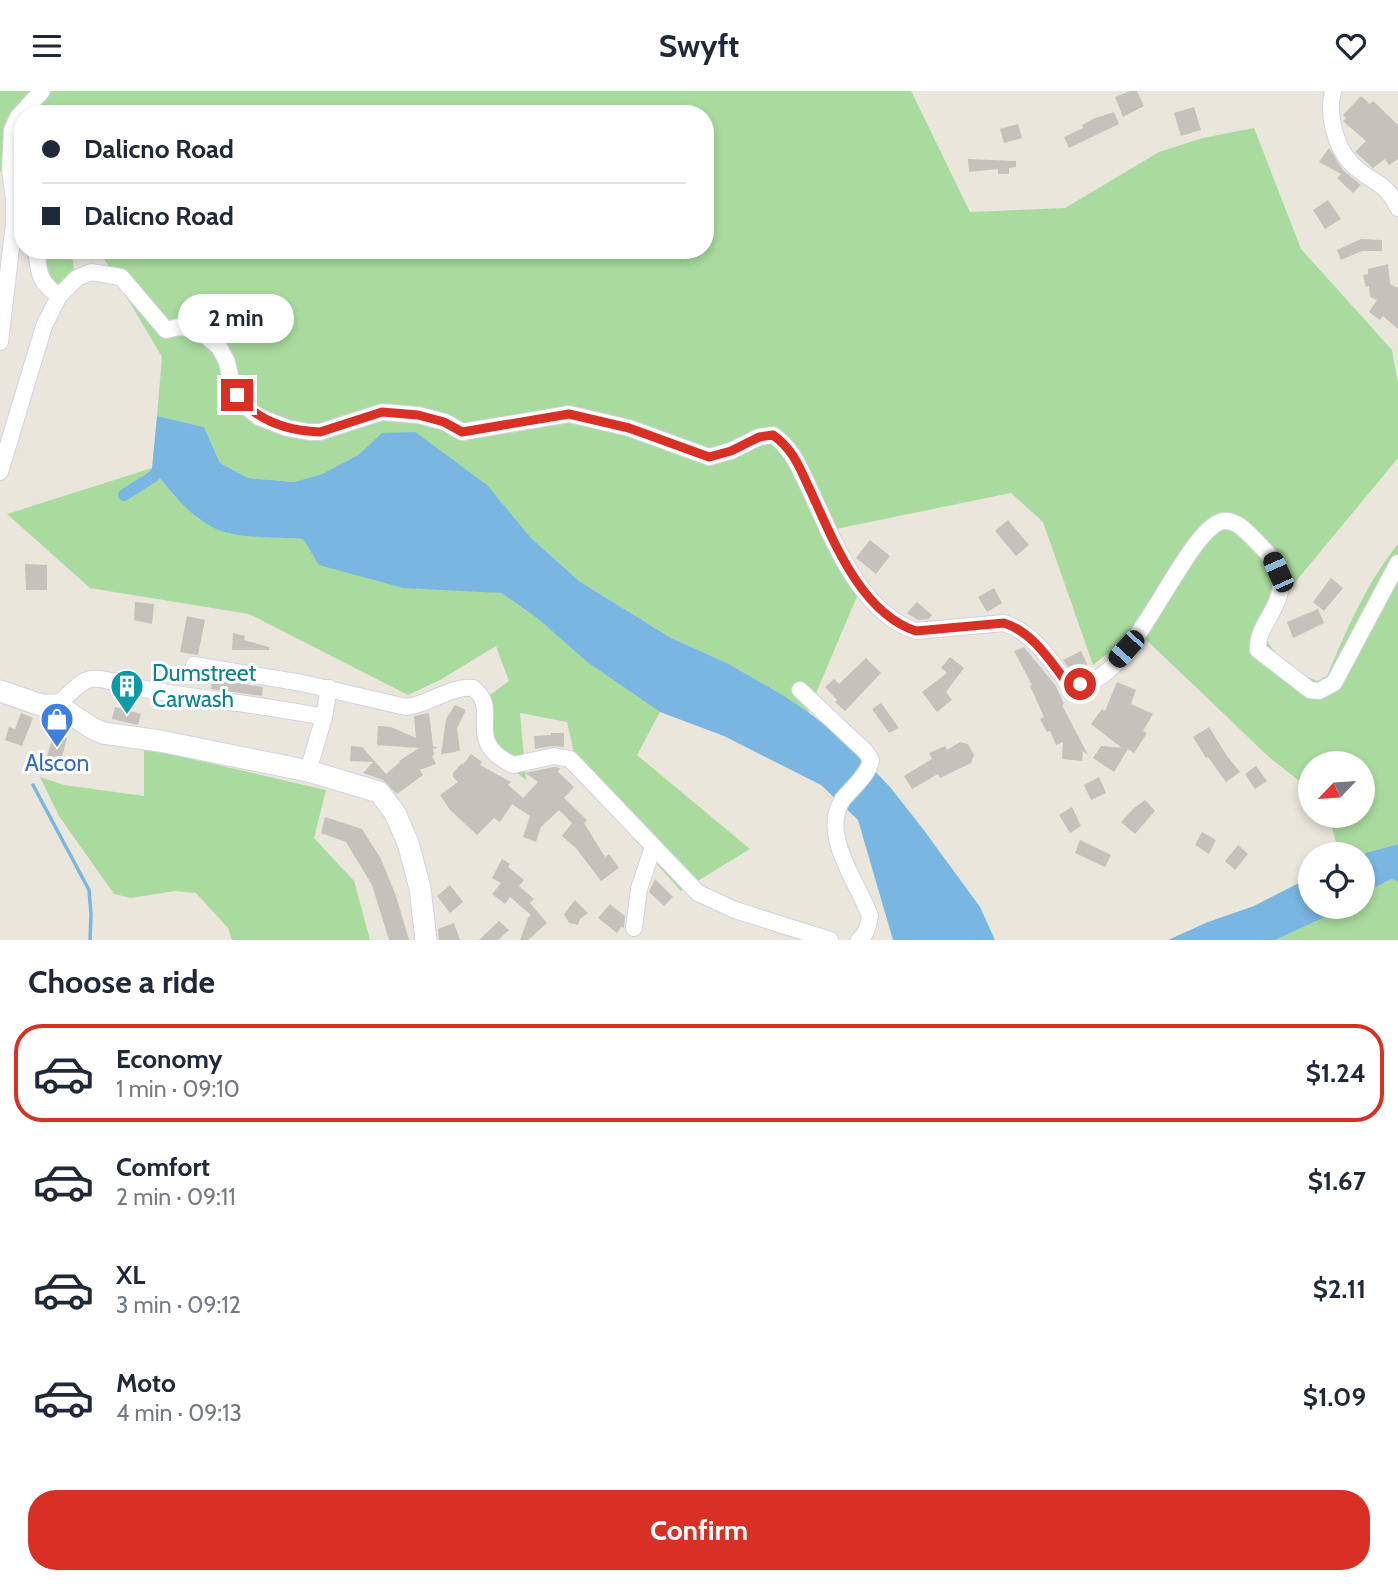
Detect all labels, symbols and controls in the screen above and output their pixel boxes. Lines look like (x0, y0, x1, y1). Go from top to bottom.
text: Swyft (659, 26, 739, 65)
icon: menu (28, 27, 66, 65)
icon: heart (1332, 27, 1370, 65)
text: Dalicno Road (84, 133, 234, 165)
text: Dalicno Road (84, 200, 234, 232)
callout: 2 min (179, 293, 295, 343)
text: 2 min (208, 304, 264, 332)
route end (221, 379, 253, 411)
car (1260, 549, 1297, 595)
car (1105, 626, 1148, 672)
place label: Dumstreet Carwash (152, 659, 257, 713)
building icon: Dumstreet Carwash (108, 667, 146, 716)
route start (1064, 668, 1096, 700)
shop icon: Alscon (38, 700, 76, 749)
place label: Alscon (25, 749, 89, 777)
north arrow (1298, 751, 1376, 828)
map controls (1298, 751, 1375, 919)
button: locate (1298, 842, 1375, 919)
text: Choose a ride (28, 962, 215, 1001)
icon: car (32, 1042, 95, 1105)
text: Economy (116, 1043, 222, 1075)
text: $1.24 (1306, 1057, 1366, 1089)
text: 1 min · 09:10 (116, 1075, 240, 1103)
icon: car (32, 1150, 95, 1213)
text: Comfort (116, 1151, 210, 1183)
text: $1.67 (1308, 1165, 1366, 1197)
text: 2 min · 09:11 (116, 1183, 236, 1211)
icon: car (32, 1258, 95, 1321)
text: XL (116, 1259, 145, 1291)
text: $2.11 (1313, 1273, 1366, 1305)
text: 3 min · 09:12 (116, 1291, 241, 1319)
icon: car (32, 1366, 95, 1429)
text: Moto (116, 1367, 176, 1399)
text: $1.09 (1303, 1381, 1366, 1413)
text: 4 min · 09:13 (116, 1399, 242, 1427)
button: Confirm (28, 1490, 1370, 1570)

